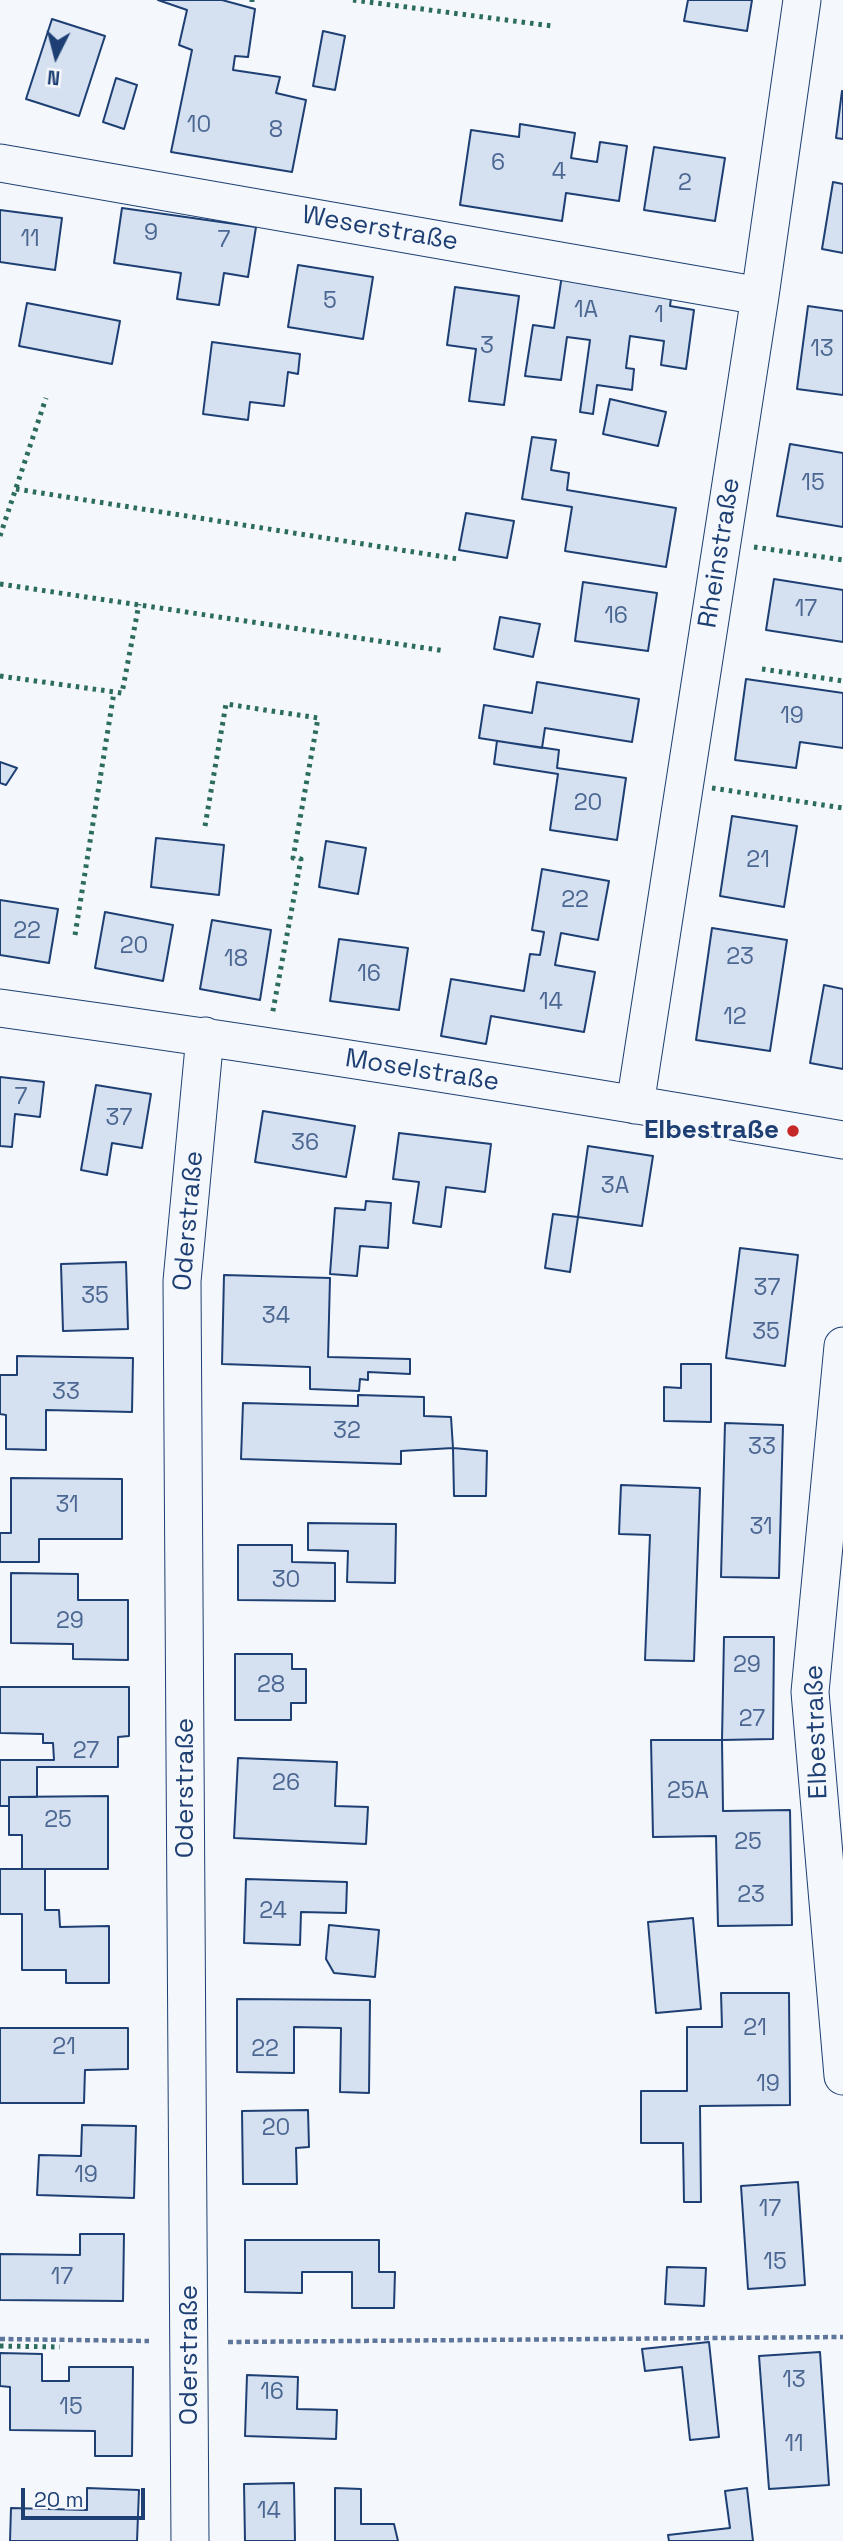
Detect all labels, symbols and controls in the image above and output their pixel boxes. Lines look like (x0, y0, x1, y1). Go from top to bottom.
north arrow (21, 21, 91, 91)
text: N (46, 64, 61, 90)
house number: 10 (187, 112, 211, 140)
house number: 8 (269, 117, 283, 145)
house number: 6 (491, 150, 505, 178)
house number: 4 (552, 159, 566, 187)
house number: 2 (678, 170, 692, 198)
street label: Weserstraße (300, 200, 460, 258)
house number: 9 (144, 220, 158, 248)
house number: 11 (20, 226, 40, 254)
house number: 7 (218, 227, 230, 255)
house number: 5 (323, 288, 337, 316)
house number: 1A (574, 297, 598, 325)
house number: 1 (654, 302, 664, 330)
house number: 3 (480, 333, 494, 361)
house number: 13 (810, 336, 834, 364)
house number: 15 (801, 470, 825, 498)
street label: Rheinstraße (693, 476, 747, 630)
house number: 17 (795, 596, 817, 624)
house number: 16 (604, 603, 628, 631)
house number: 19 (780, 703, 804, 731)
house number: 20 (574, 790, 602, 818)
house number: 21 (746, 847, 770, 875)
house number: 22 (561, 887, 589, 915)
house number: 22 (13, 918, 41, 946)
house number: 20 (120, 933, 148, 961)
house number: 23 (726, 944, 754, 972)
house number: 18 (224, 946, 248, 974)
house number: 16 (357, 961, 381, 989)
house number: 14 (539, 989, 563, 1017)
house number: 12 (723, 1004, 747, 1032)
street label: Moselstraße (343, 1043, 501, 1099)
house number: 7 (15, 1084, 27, 1112)
house number: 37 (106, 1105, 132, 1133)
place label: Elbestraße (644, 1115, 779, 1147)
marker: Elbestraße (785, 1123, 801, 1139)
house number: 36 (291, 1130, 319, 1158)
street label: Oderstraße (167, 1150, 211, 1292)
house number: 3A (601, 1173, 629, 1201)
house number: 37 (754, 1275, 780, 1303)
house number: 35 (81, 1283, 109, 1311)
house number: 34 (262, 1303, 290, 1331)
house number: 35 (752, 1319, 780, 1347)
house number: 33 (52, 1379, 80, 1407)
house number: 32 (333, 1418, 361, 1446)
house number: 33 (748, 1434, 776, 1462)
house number: 31 (55, 1492, 79, 1520)
house number: 31 (749, 1514, 773, 1542)
house number: 30 (272, 1567, 300, 1595)
house number: 29 (56, 1608, 84, 1636)
house number: 29 (733, 1652, 761, 1680)
street label: Elbestraße (799, 1664, 835, 1800)
house number: 28 (257, 1672, 285, 1700)
house number: 27 (739, 1706, 765, 1734)
street label: Oderstraße (170, 1718, 202, 1858)
house number: 27 (73, 1738, 99, 1766)
house number: 26 (272, 1770, 300, 1798)
house number: 25A (667, 1778, 709, 1806)
house number: 25 (44, 1807, 72, 1835)
house number: 25 (734, 1829, 762, 1857)
house number: 23 (737, 1882, 765, 1910)
house number: 24 (259, 1898, 287, 1926)
house number: 21 (743, 2015, 767, 2043)
house number: 21 (52, 2034, 76, 2062)
house number: 22 (251, 2036, 279, 2064)
house number: 19 (756, 2071, 780, 2099)
house number: 20 (262, 2115, 290, 2143)
house number: 19 (74, 2162, 98, 2190)
house number: 17 (759, 2196, 781, 2224)
house number: 15 (763, 2249, 787, 2277)
house number: 17 (51, 2264, 73, 2292)
street label: Oderstraße (174, 2285, 206, 2425)
house number: 13 (782, 2367, 806, 2395)
house number: 16 (260, 2379, 284, 2407)
house number: 15 (59, 2394, 83, 2422)
house number: 11 (784, 2431, 804, 2459)
scale bar (24, 2474, 149, 2518)
text: 20 m (34, 2486, 84, 2513)
house number: 14 (257, 2498, 281, 2526)

